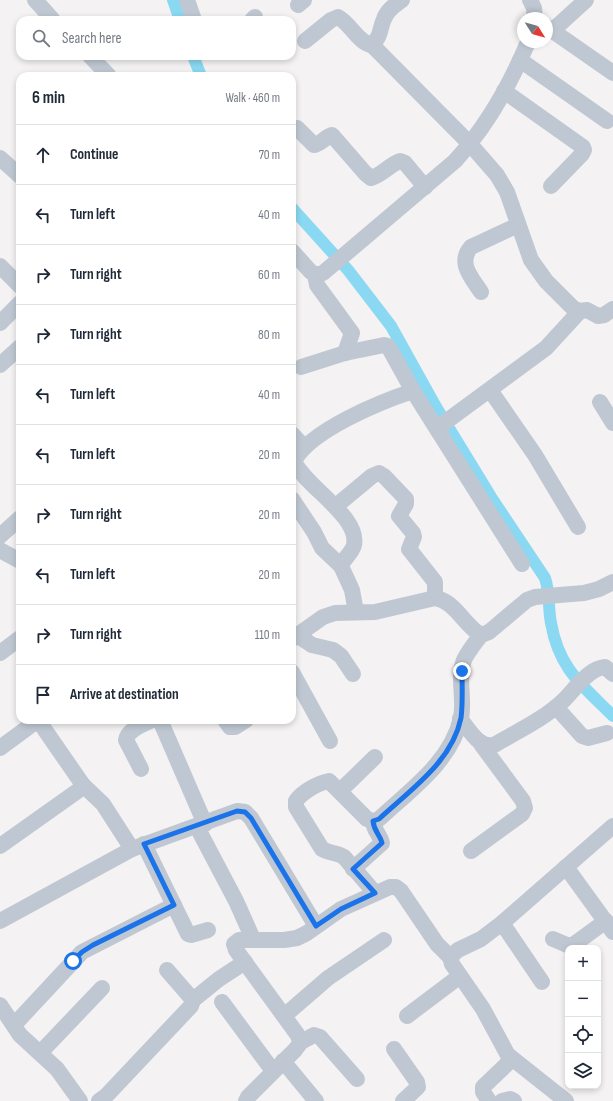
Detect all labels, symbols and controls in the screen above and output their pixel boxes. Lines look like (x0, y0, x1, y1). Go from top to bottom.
north arrow (517, 12, 553, 48)
search box (16, 16, 296, 60)
icon: search (30, 27, 52, 49)
text: Search here (62, 29, 122, 48)
text: 6 min (32, 88, 65, 108)
text: Walk · 460 m (225, 90, 280, 106)
icon: ahead (32, 144, 54, 166)
text: Continue (70, 145, 119, 164)
text: 70 m (259, 147, 280, 163)
icon: left (32, 204, 54, 226)
text: Turn left (70, 205, 115, 224)
text: 40 m (258, 207, 280, 223)
icon: right (32, 264, 54, 286)
text: Turn right (70, 265, 122, 284)
text: 60 m (258, 267, 280, 283)
icon: right (32, 324, 54, 346)
text: Turn right (70, 325, 122, 344)
text: 80 m (258, 327, 280, 343)
icon: left (32, 384, 54, 406)
text: Turn left (70, 385, 115, 404)
text: 40 m (258, 387, 280, 403)
icon: left (32, 444, 54, 466)
text: Turn left (70, 445, 115, 464)
text: 20 m (258, 447, 280, 463)
icon: right (32, 504, 54, 526)
text: Turn right (70, 505, 122, 524)
text: 20 m (258, 507, 280, 523)
icon: left (32, 564, 54, 586)
text: Turn left (70, 565, 115, 584)
text: 20 m (258, 567, 280, 583)
icon: right (32, 624, 54, 646)
text: Turn right (70, 625, 122, 644)
text: 110 m (255, 627, 280, 643)
route end (453, 662, 471, 680)
icon: arrive (32, 684, 54, 706)
text: Arrive at destination (70, 685, 179, 704)
map controls (565, 945, 601, 1089)
button: + (565, 945, 601, 981)
route start (64, 952, 82, 970)
button: − (565, 981, 601, 1017)
button: locate (565, 1017, 601, 1053)
button: layers (565, 1053, 601, 1089)

